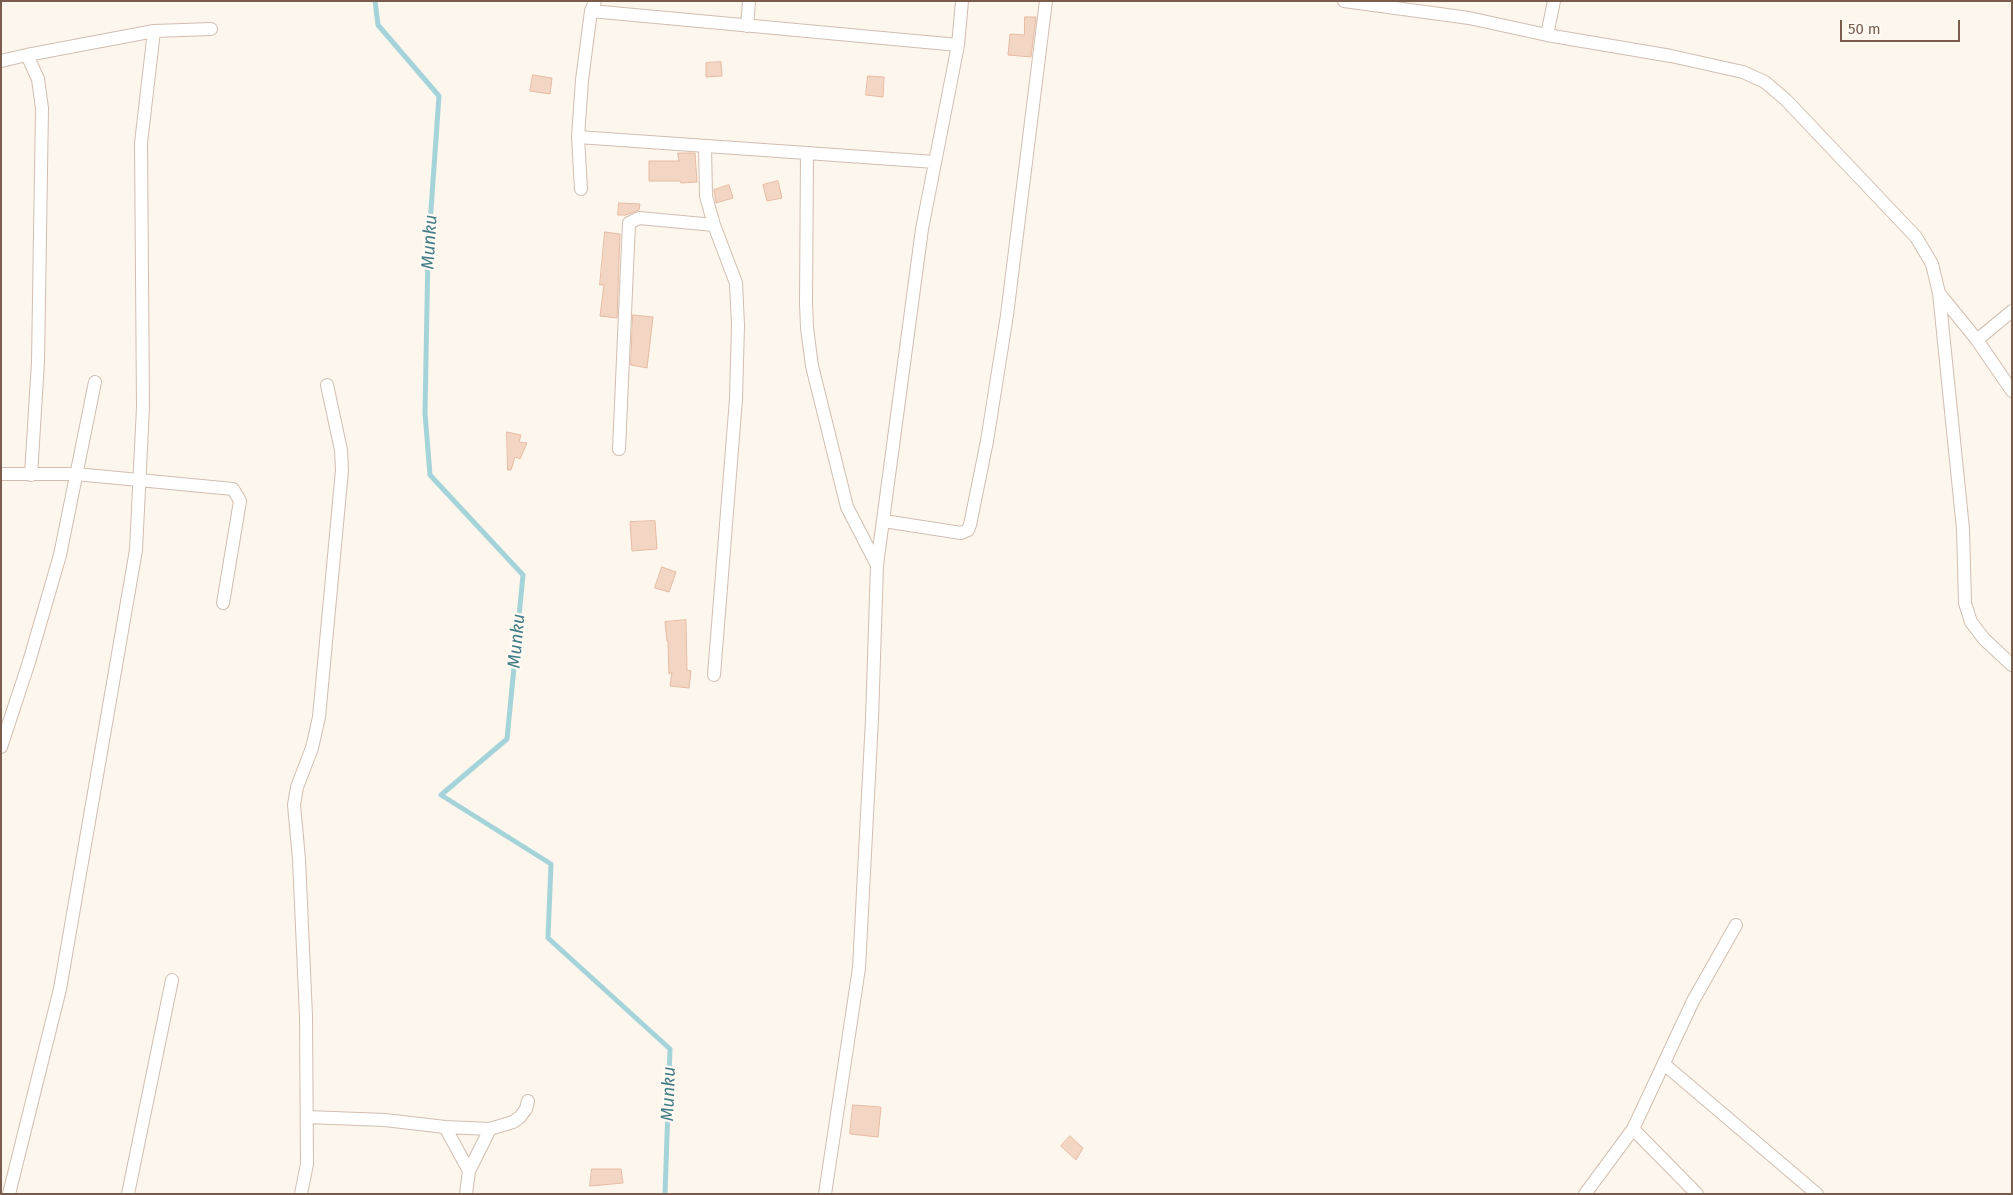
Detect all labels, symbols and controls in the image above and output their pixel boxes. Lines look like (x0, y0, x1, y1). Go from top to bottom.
scale bar (1843, 10, 1963, 42)
text: 50 m (1848, 20, 1881, 38)
water label: Munku (418, 214, 442, 270)
water label: Munku (504, 613, 530, 669)
water label: Munku (657, 1066, 681, 1122)

